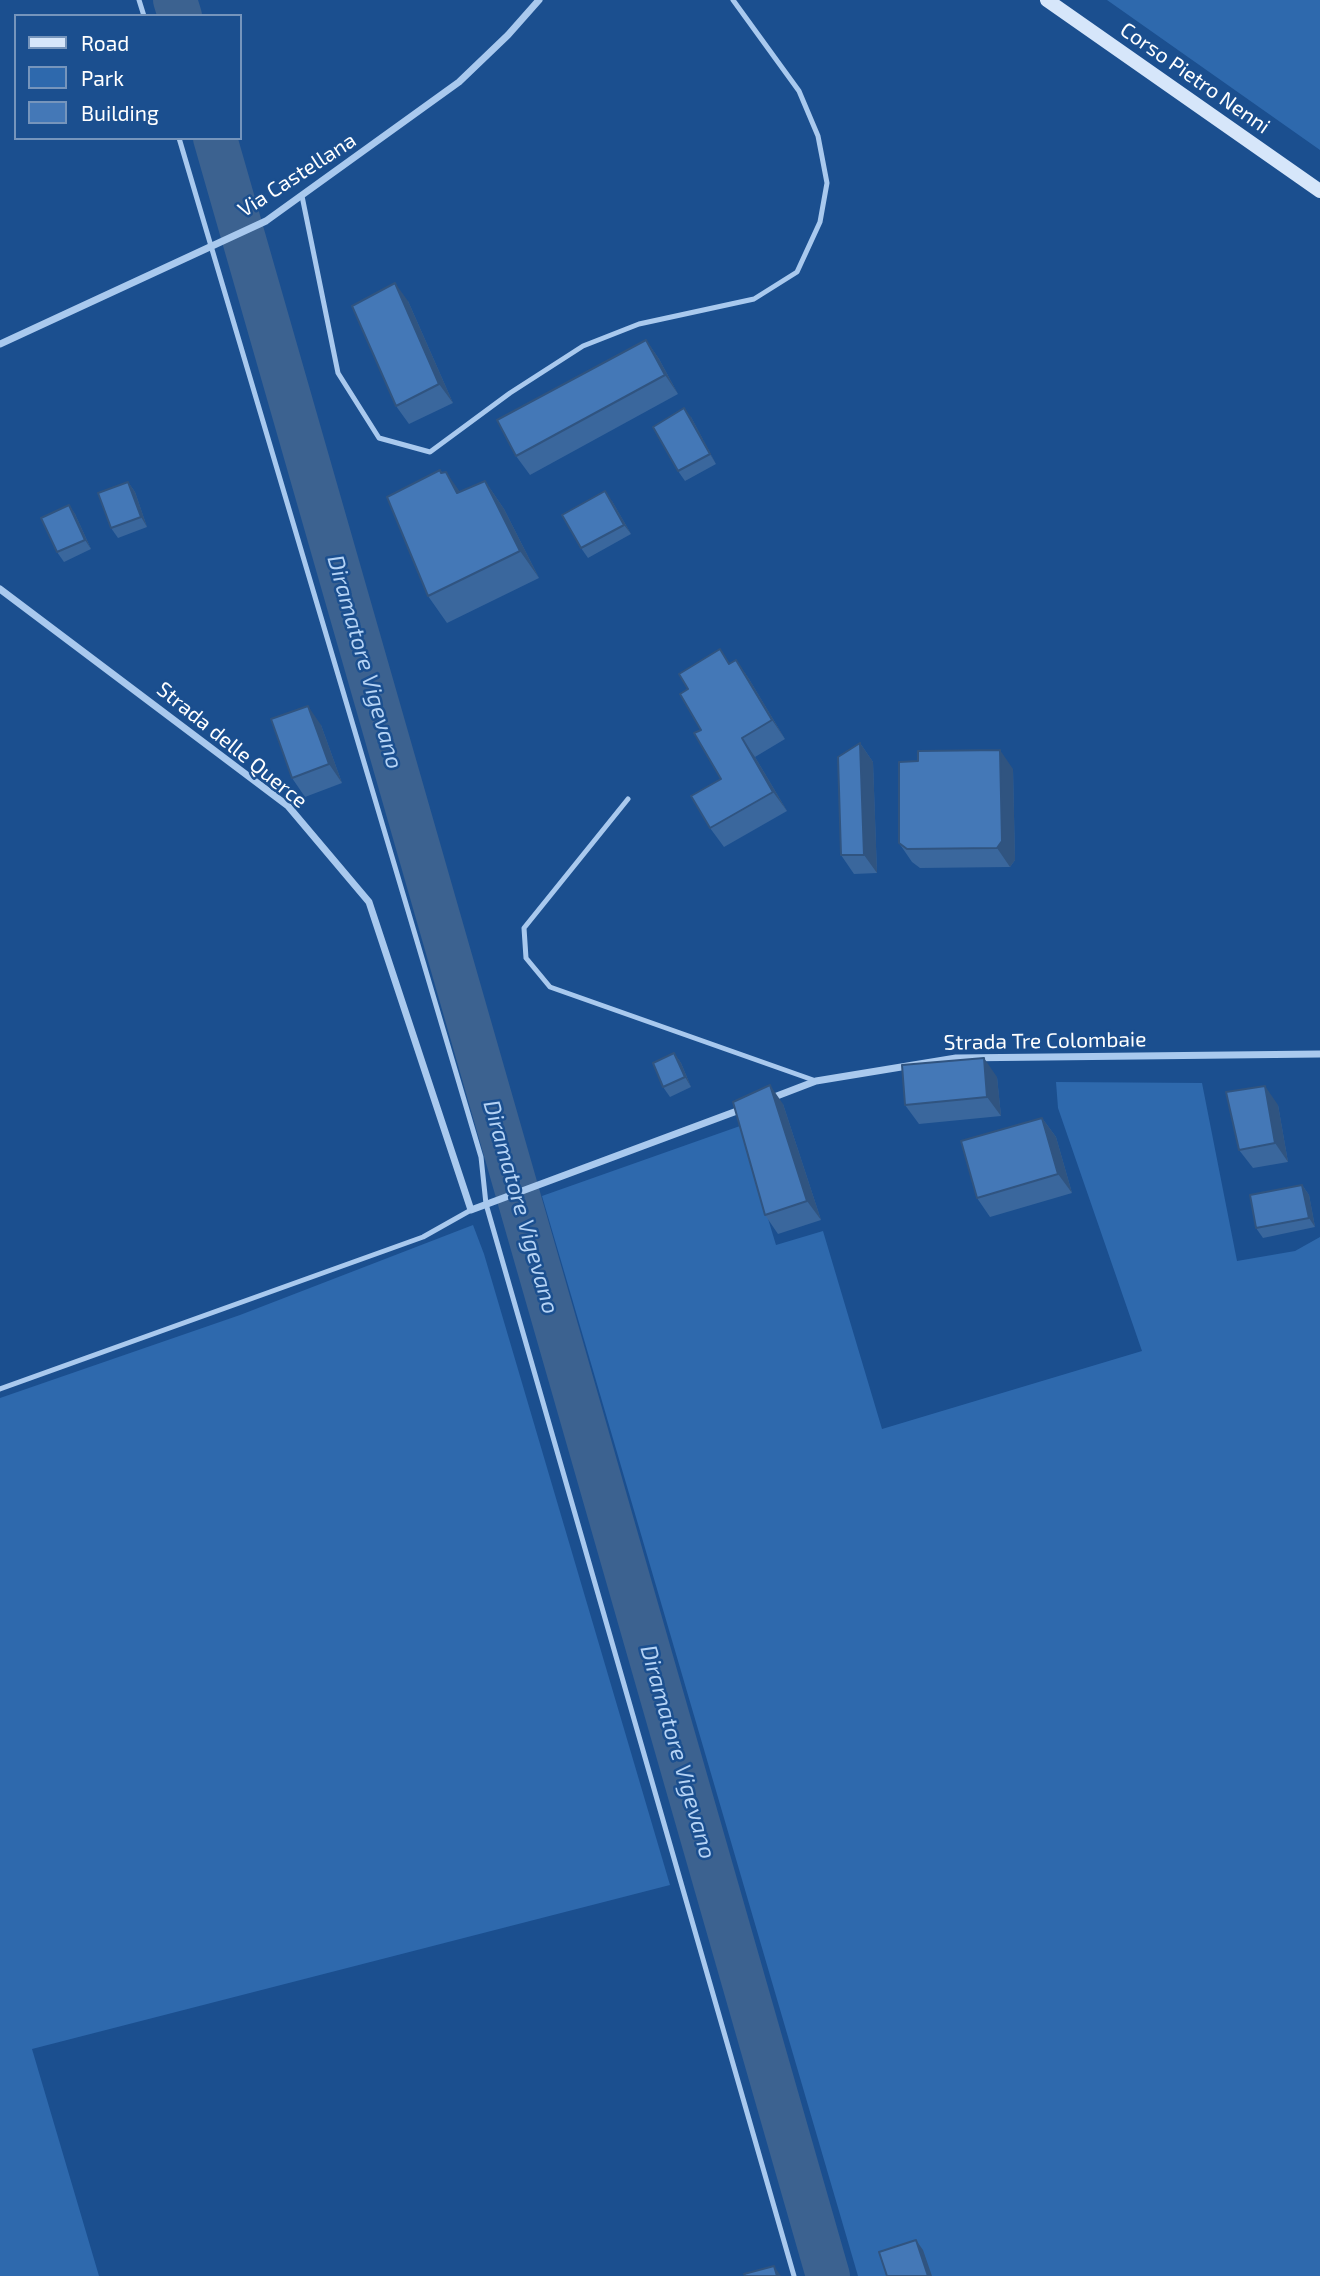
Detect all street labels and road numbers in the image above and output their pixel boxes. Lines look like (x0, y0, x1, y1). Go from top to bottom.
street label: Corso Pietro Nenni (1115, 17, 1275, 139)
street label: Via Castellana (233, 128, 361, 222)
street label: Strada delle Querce (152, 677, 312, 813)
street label: Strada Tre Colombaie (943, 1027, 1147, 1055)

